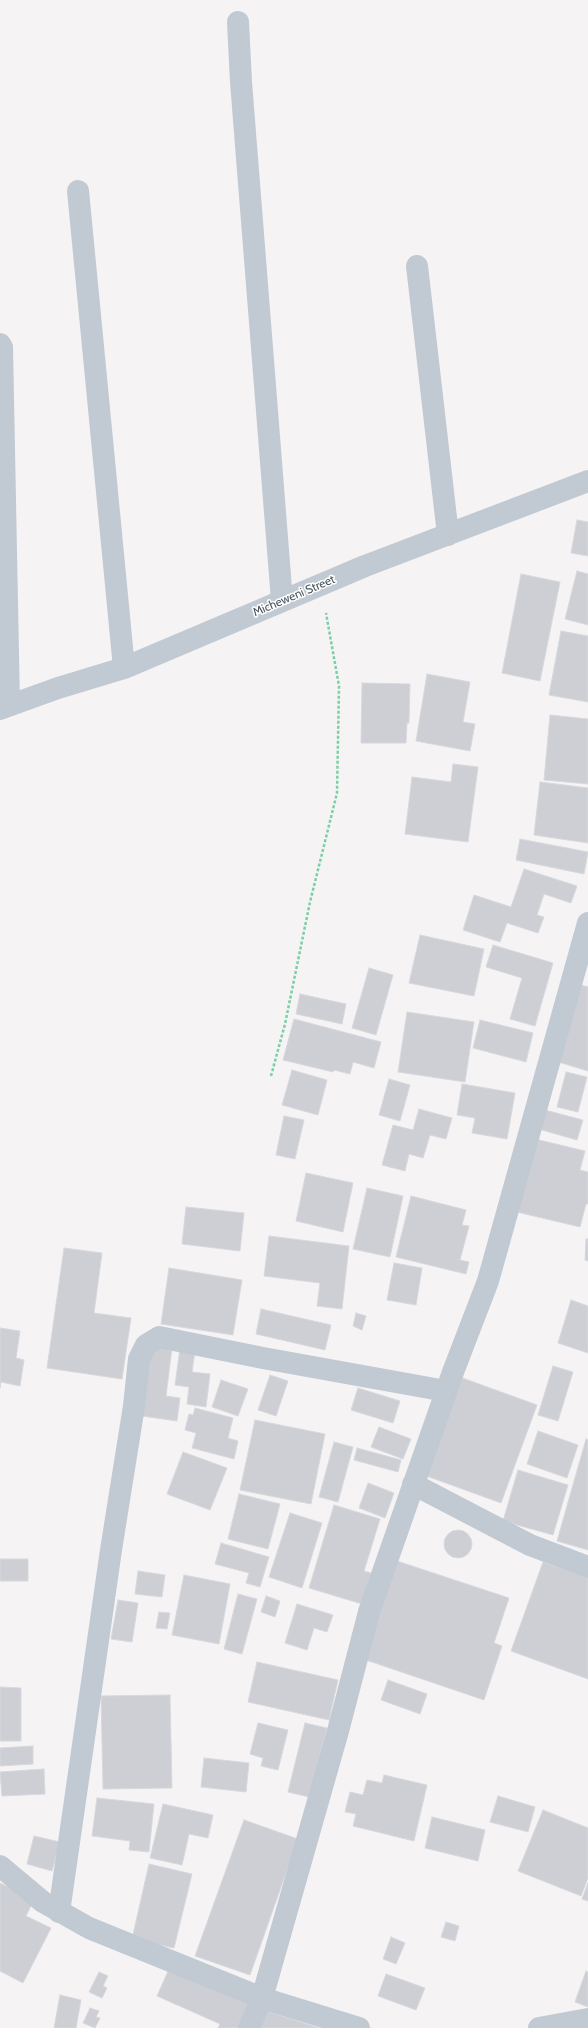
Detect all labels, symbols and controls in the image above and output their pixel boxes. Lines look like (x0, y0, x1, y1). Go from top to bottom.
street label: Micheweni Street (251, 572, 337, 620)

